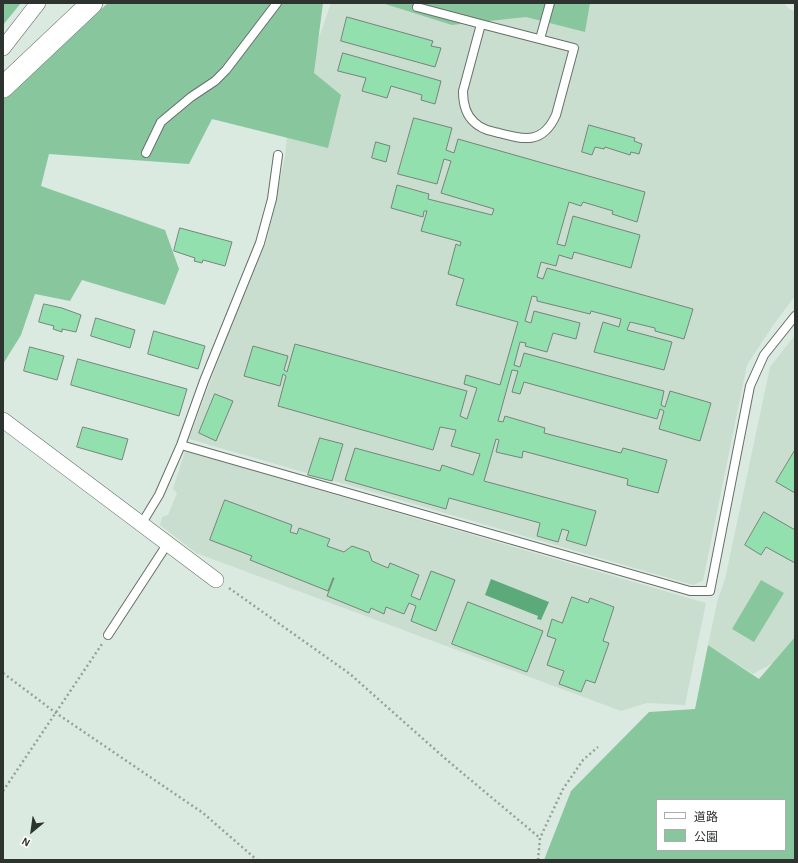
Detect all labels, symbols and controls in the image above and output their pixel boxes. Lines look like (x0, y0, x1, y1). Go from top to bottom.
legend (656, 799, 786, 851)
north arrow (12, 811, 52, 851)
text: 道路 (694, 811, 718, 823)
text: 公園 (694, 831, 718, 843)
text: N (20, 835, 32, 849)

